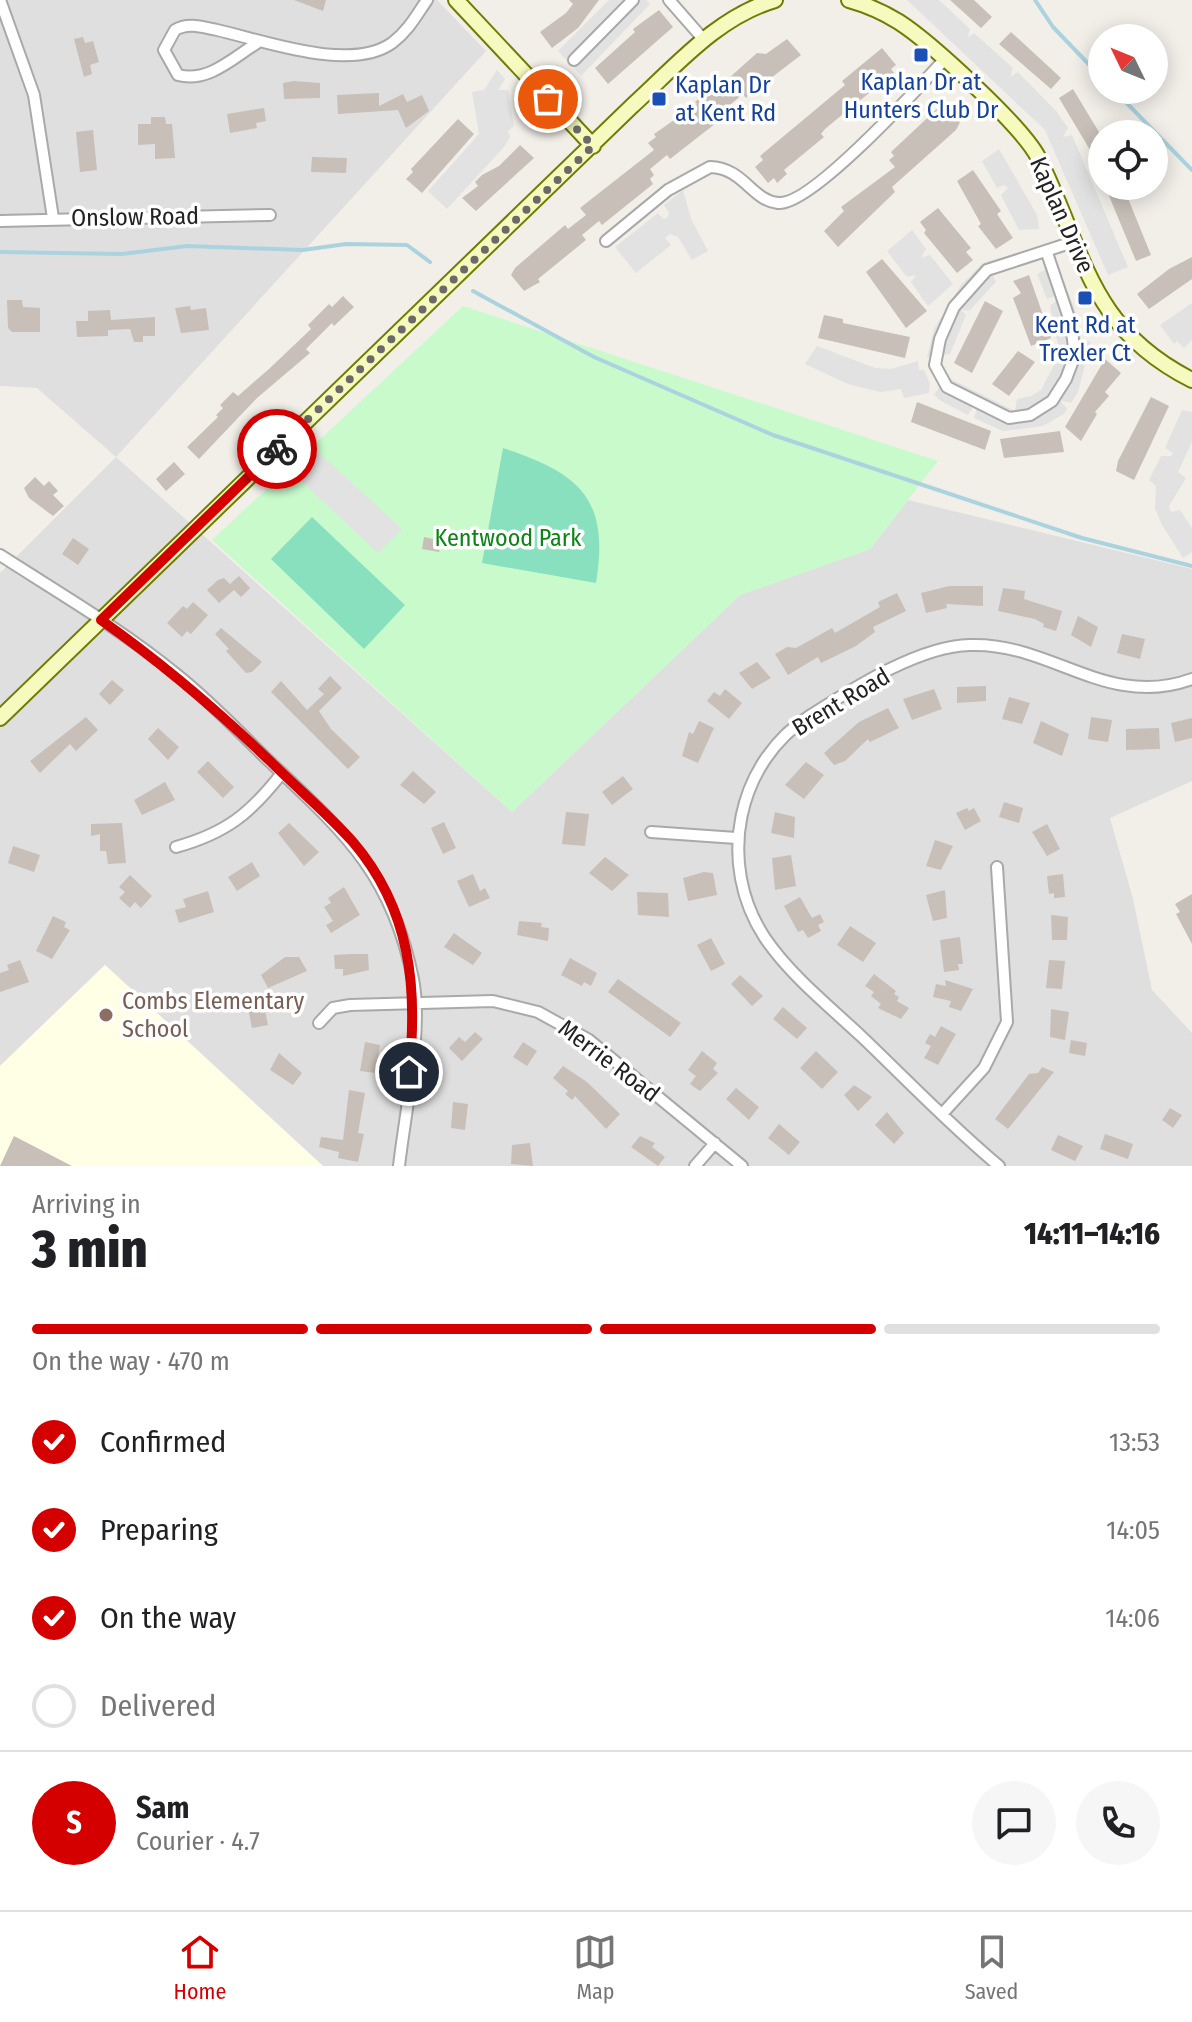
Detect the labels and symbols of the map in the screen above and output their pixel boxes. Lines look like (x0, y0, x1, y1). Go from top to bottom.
north arrow (1088, 24, 1168, 104)
marker: Kaplan Dr at Hunters Club Dr (912, 46, 930, 64)
pin (514, 65, 582, 133)
place label: Kaplan Dr at Hunters Club Dr (844, 68, 999, 124)
place label: Kaplan Dr at Kent Rd (675, 71, 776, 127)
marker: Kaplan Dr at Kent Rd (650, 90, 668, 108)
street label: Kaplan Drive (1024, 153, 1100, 277)
street label: Onslow Road (71, 202, 199, 232)
marker: Kent Rd at Trexler Ct (1076, 289, 1094, 307)
place label: Kent Rd at Trexler Ct (1034, 311, 1136, 367)
courier (237, 409, 317, 489)
park label: Kentwood Park (435, 524, 582, 552)
street label: Brent Road (787, 662, 895, 742)
place label: Combs Elementary School (122, 987, 304, 1043)
marker: Combs Elementary School (97, 1006, 115, 1024)
street label: Merrie Road (553, 1014, 665, 1108)
pin (375, 1038, 443, 1106)

